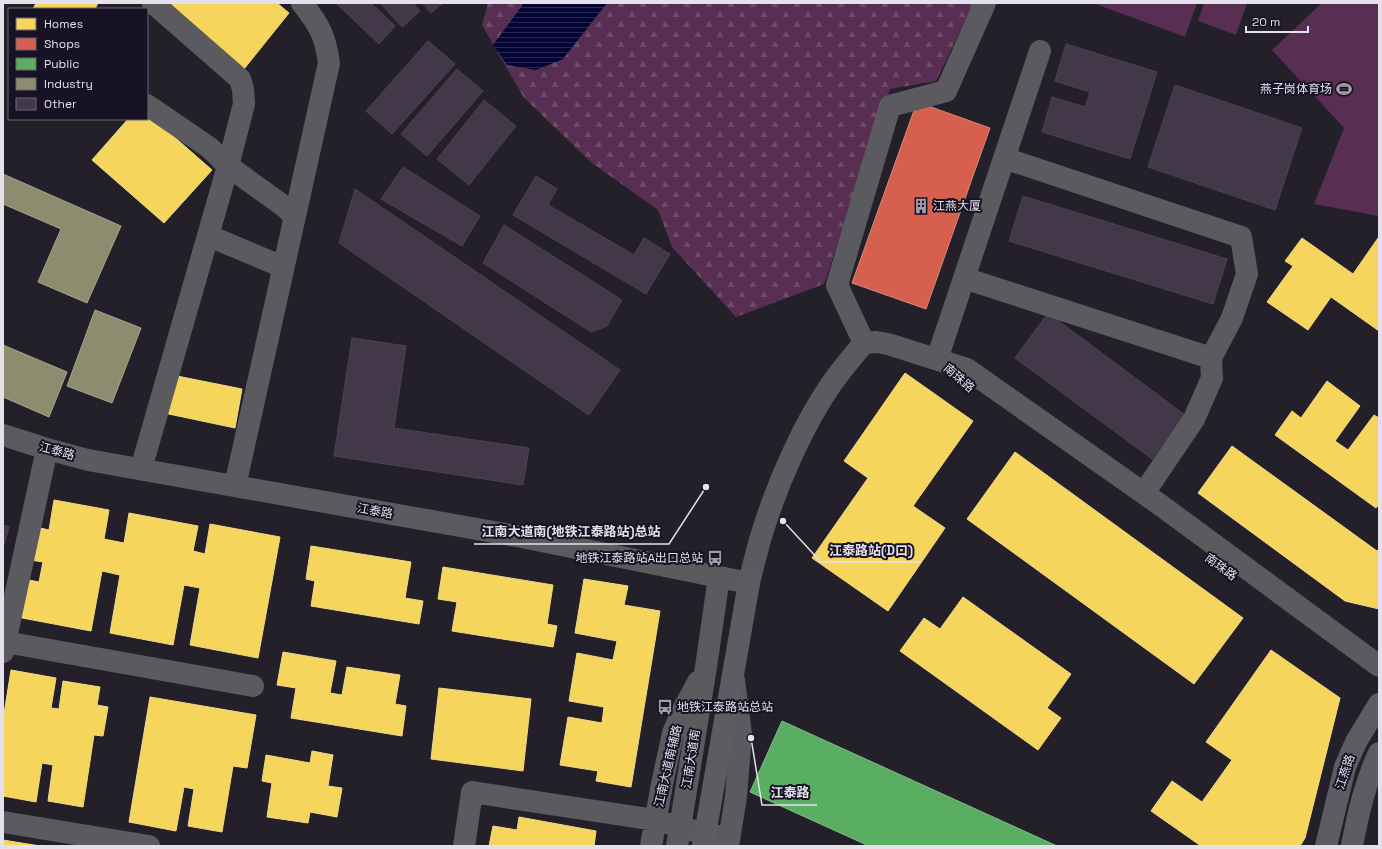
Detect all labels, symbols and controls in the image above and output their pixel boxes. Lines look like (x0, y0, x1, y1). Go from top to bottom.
legend (8, 8, 148, 120)
scale bar (1246, 8, 1308, 34)
text: 20 m (1252, 14, 1280, 30)
text: Homes (44, 16, 83, 32)
text: Shops (44, 36, 80, 52)
text: Public (44, 56, 79, 72)
text: Industry (44, 76, 93, 92)
sports icon: 燕子岗体育场 (1335, 80, 1353, 98)
place label: 燕子岗体育场 (1260, 81, 1332, 97)
text: Other (44, 96, 77, 112)
building icon: 江燕大厦 (912, 197, 930, 215)
place label: 江燕大厦 (933, 198, 981, 214)
street label: 南珠路 (940, 360, 978, 396)
street label: 江泰路 (38, 439, 76, 463)
street label: 江泰路 (356, 500, 394, 522)
callout: 江南大道南(地铁江泰路站)总站 (474, 519, 669, 544)
text: 江南大道南(地铁江泰路站)总站 (481, 523, 661, 540)
callout: 江泰路站(D口) (821, 537, 921, 562)
text: 江泰路站(D口) (829, 542, 913, 559)
bus stop icon: 地铁江泰路站A出口总站 (706, 549, 724, 567)
place label: 地铁江泰路站A出口总站 (575, 550, 703, 566)
street label: 南珠路 (1202, 550, 1240, 584)
bus stop icon: 地铁江泰路站总站 (656, 698, 674, 716)
place label: 地铁江泰路站总站 (677, 699, 773, 715)
street label: 江南大道南辅路 (651, 723, 685, 809)
street label: 江南大道南 (678, 728, 704, 790)
street label: 江燕路 (1332, 752, 1358, 792)
callout: 江泰路 (762, 780, 817, 805)
text: 江泰路 (770, 784, 810, 801)

